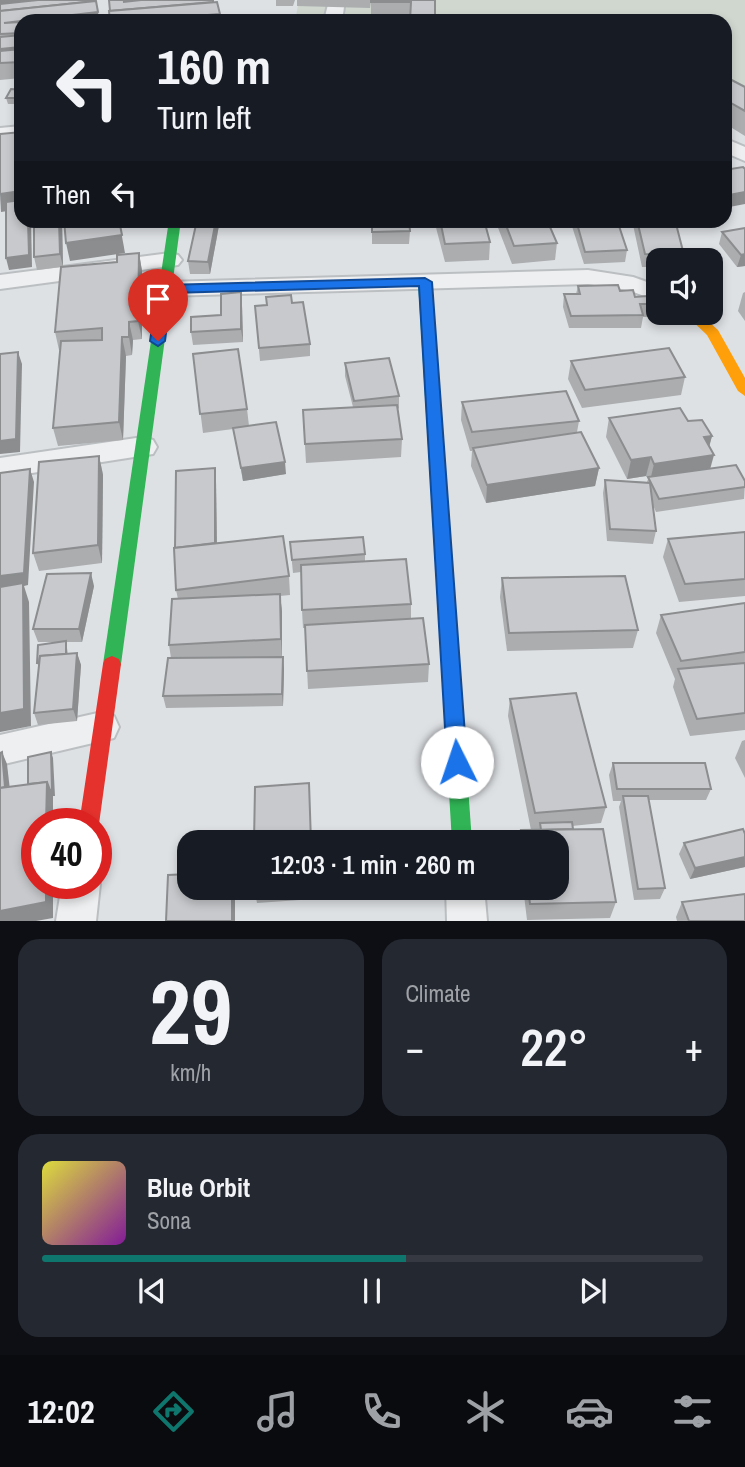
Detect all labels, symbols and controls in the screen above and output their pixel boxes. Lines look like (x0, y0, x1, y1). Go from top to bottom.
text: 160 m (157, 33, 271, 99)
icon: left (42, 42, 133, 133)
text: Turn left (157, 96, 251, 139)
icon: left (105, 175, 143, 213)
text: Then (42, 177, 91, 212)
map controls (646, 248, 723, 325)
button: sound (646, 248, 723, 325)
pin (128, 269, 188, 341)
icon: arrive (139, 280, 177, 318)
position arrow (420, 725, 494, 799)
speed limit sign: 40 (21, 808, 112, 899)
text: 12:03 · 1 min · 260 m (271, 847, 475, 882)
text: 29 (149, 950, 232, 1072)
text: Climate (406, 978, 470, 1009)
text: 22° (520, 1012, 588, 1082)
text: − (406, 1022, 424, 1073)
text: + (685, 1022, 703, 1073)
text: km/h (170, 1057, 211, 1088)
text: Blue Orbit (147, 1170, 250, 1205)
text: Sona (147, 1205, 191, 1236)
icon: previous (133, 1272, 171, 1310)
icon: pause (353, 1272, 391, 1310)
icon: next (574, 1272, 612, 1310)
icon: directions (149, 1387, 198, 1436)
icon: music (253, 1387, 302, 1436)
icon: phone (357, 1387, 406, 1436)
icon: climate (461, 1387, 510, 1436)
icon: car (565, 1387, 614, 1436)
icon: filters (668, 1387, 717, 1436)
text: 12:02 (27, 1390, 95, 1433)

